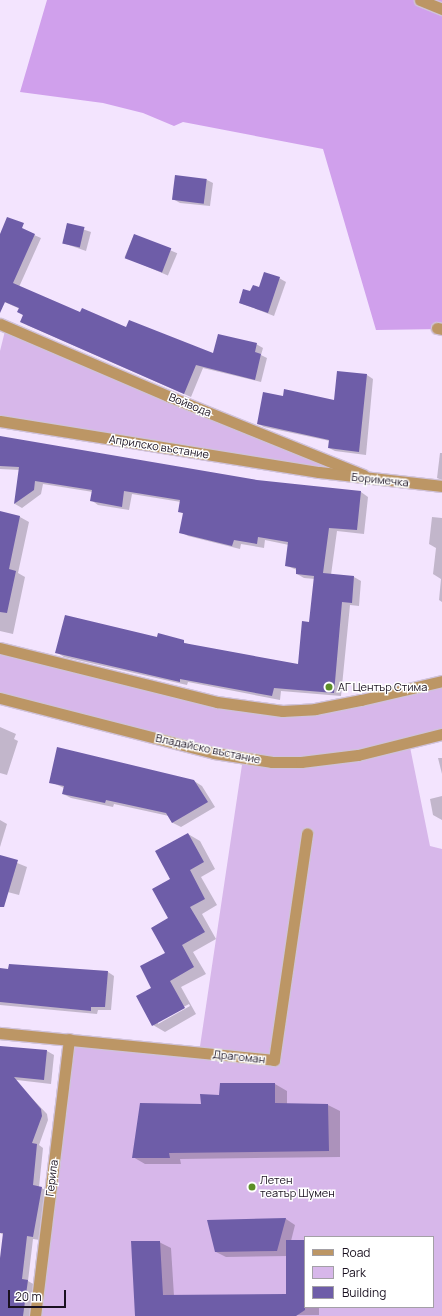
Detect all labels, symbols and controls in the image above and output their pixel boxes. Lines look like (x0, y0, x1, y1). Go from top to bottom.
street label: Войвода (167, 391, 213, 419)
street label: Априлско въстание (108, 433, 210, 461)
street label: Боримечка (351, 470, 409, 490)
place label: АГ Център Стима (338, 680, 428, 694)
marker: АГ Център Стима (323, 681, 335, 693)
street label: Владайско въстание (154, 731, 262, 767)
street label: Драгоман (212, 1048, 266, 1066)
street label: Герила (43, 1159, 61, 1197)
place label: Летен театър Шумен (260, 1174, 335, 1200)
marker: Летен театър Шумен (247, 1182, 257, 1192)
legend (304, 1236, 434, 1308)
text: Road (342, 1244, 370, 1261)
text: Park (342, 1264, 366, 1281)
scale bar (10, 1282, 68, 1308)
text: Building (342, 1284, 386, 1301)
text: 20 m (15, 1288, 42, 1305)

